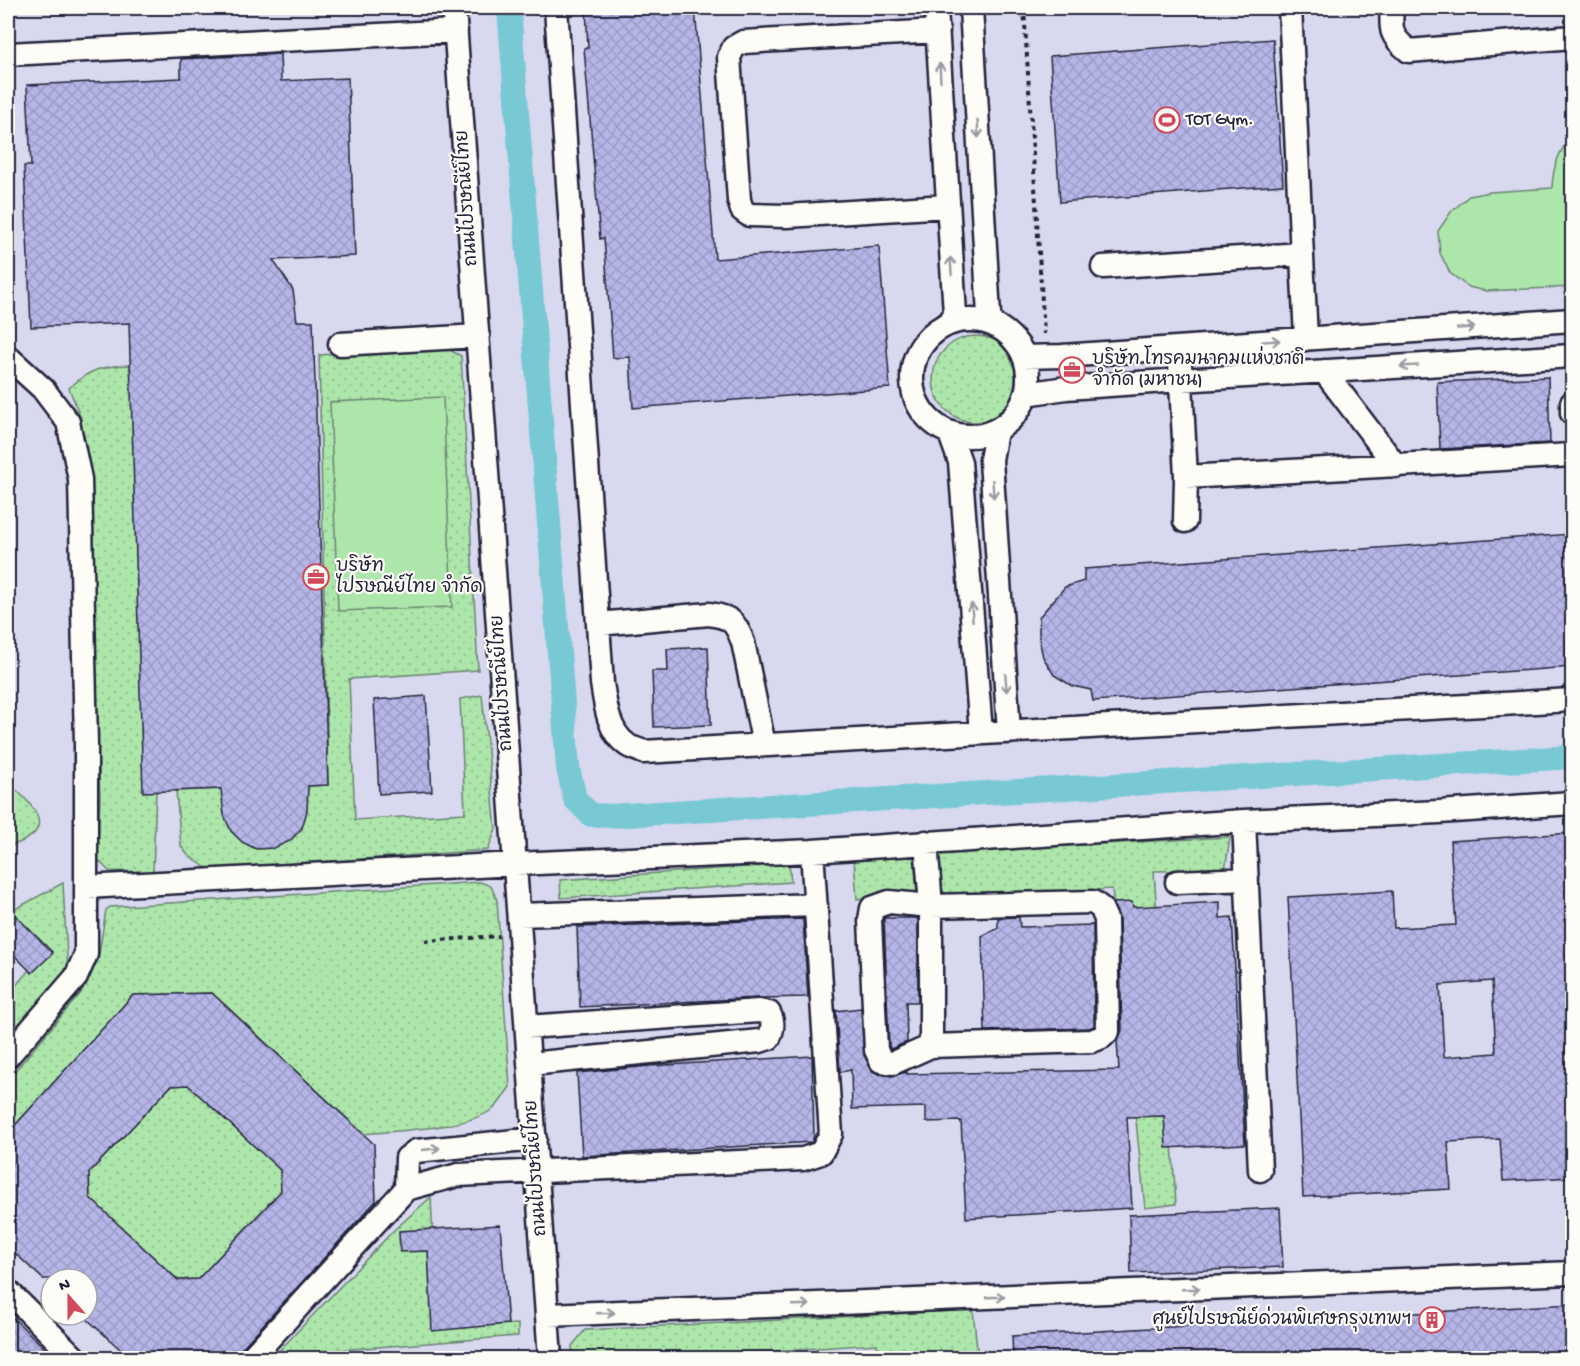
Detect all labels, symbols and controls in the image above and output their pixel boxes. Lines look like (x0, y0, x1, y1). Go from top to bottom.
one-way arrow (934, 62, 945, 82)
sports icon: TOT Gym. (1152, 105, 1182, 135)
place label: TOT Gym. (1185, 110, 1254, 131)
one-way arrow (973, 118, 984, 138)
street label: ถนนไปรษณีย์ไทย (448, 129, 483, 267)
one-way arrow (946, 257, 957, 277)
one-way arrow (1455, 322, 1475, 333)
one-way arrow (1261, 336, 1281, 347)
place label: บริษัท โทรคมนาคมแห่งชาติ จำกัด (มหาชน) (1092, 345, 1304, 392)
office icon: บริษัท โทรคมนาคมแห่งชาติ จำกัด (มหาชน) (1057, 355, 1087, 385)
one-way arrow (1400, 361, 1420, 372)
one-way arrow (987, 478, 998, 498)
place label: บริษัท ไปรษณีย์ไทย จำกัด (335, 554, 483, 599)
office icon: บริษัท ไปรษณีย์ไทย จำกัด (301, 562, 331, 592)
one-way arrow (966, 602, 977, 622)
street label: ถนนไปรษณีย์ไทย (483, 614, 518, 752)
one-way arrow (1001, 673, 1012, 693)
street label: ถนนไปรษณีย์ไทย (517, 1099, 552, 1237)
one-way arrow (420, 1143, 440, 1154)
north arrow (39, 1267, 99, 1327)
text: N (57, 1275, 74, 1297)
one-way arrow (1180, 1284, 1200, 1295)
one-way arrow (986, 1291, 1005, 1303)
one-way arrow (791, 1299, 811, 1310)
place label: ศูนย์ไปรษณีย์ด่วนพิเศษกรุงเทพฯ (1153, 1305, 1412, 1332)
building icon: ศูนย์ไปรษณีย์ด่วนพิเศษกรุงเทพฯ (1417, 1305, 1447, 1335)
one-way arrow (596, 1307, 616, 1318)

